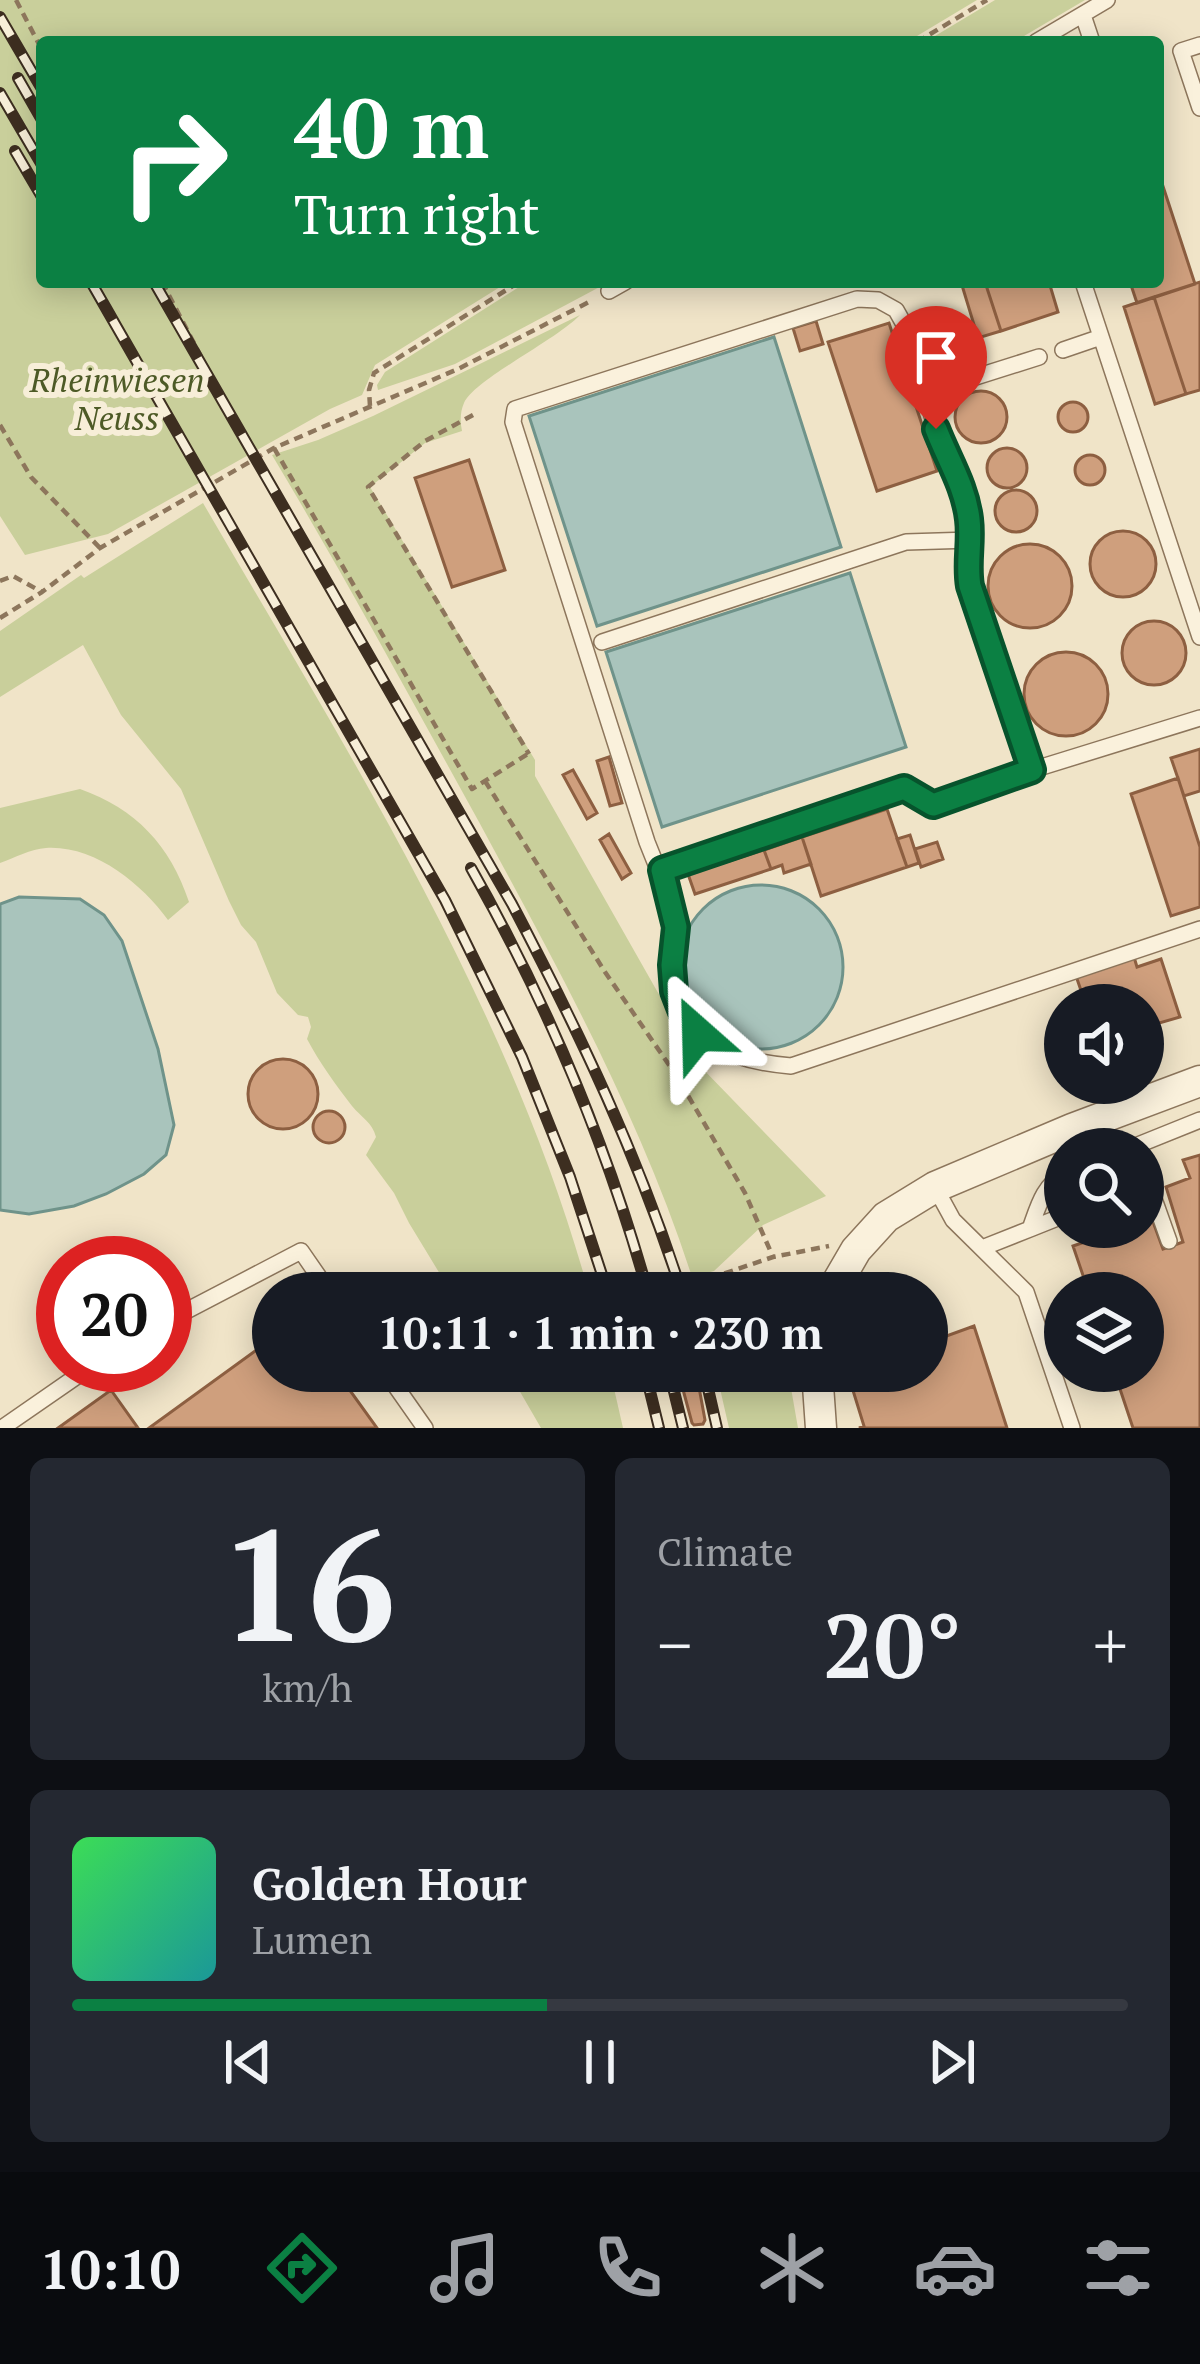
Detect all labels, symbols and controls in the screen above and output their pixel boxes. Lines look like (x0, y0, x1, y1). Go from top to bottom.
text: 40 m (294, 71, 489, 182)
icon: right (96, 84, 252, 240)
text: Turn right (294, 178, 540, 249)
pin (885, 306, 987, 429)
icon: arrive (903, 324, 969, 390)
park label: Rheinwiesen Neuss (29, 358, 204, 439)
position arrow (635, 971, 761, 1097)
map controls (1044, 984, 1164, 1392)
button: sound (1044, 984, 1164, 1104)
button: search (1044, 1128, 1164, 1248)
speed limit sign: 20 (36, 1236, 192, 1392)
button: layers (1044, 1272, 1164, 1392)
text: 10:11 · 1 min · 230 m (377, 1302, 823, 1362)
text: 16 (219, 1479, 396, 1686)
text: Climate (657, 1525, 793, 1577)
text: 20° (823, 1584, 962, 1704)
text: − (657, 1600, 692, 1688)
text: + (1093, 1600, 1128, 1688)
text: km/h (262, 1661, 353, 1713)
text: Golden Hour (252, 1853, 527, 1913)
text: Lumen (252, 1913, 372, 1965)
icon: previous (215, 2029, 281, 2095)
icon: pause (567, 2029, 633, 2095)
icon: next (919, 2029, 985, 2095)
icon: directions (260, 2226, 344, 2310)
icon: music (423, 2226, 507, 2310)
icon: phone (586, 2226, 670, 2310)
icon: climate (750, 2226, 834, 2310)
icon: car (913, 2226, 997, 2310)
icon: filters (1076, 2226, 1160, 2310)
text: 10:10 (40, 2233, 180, 2304)

